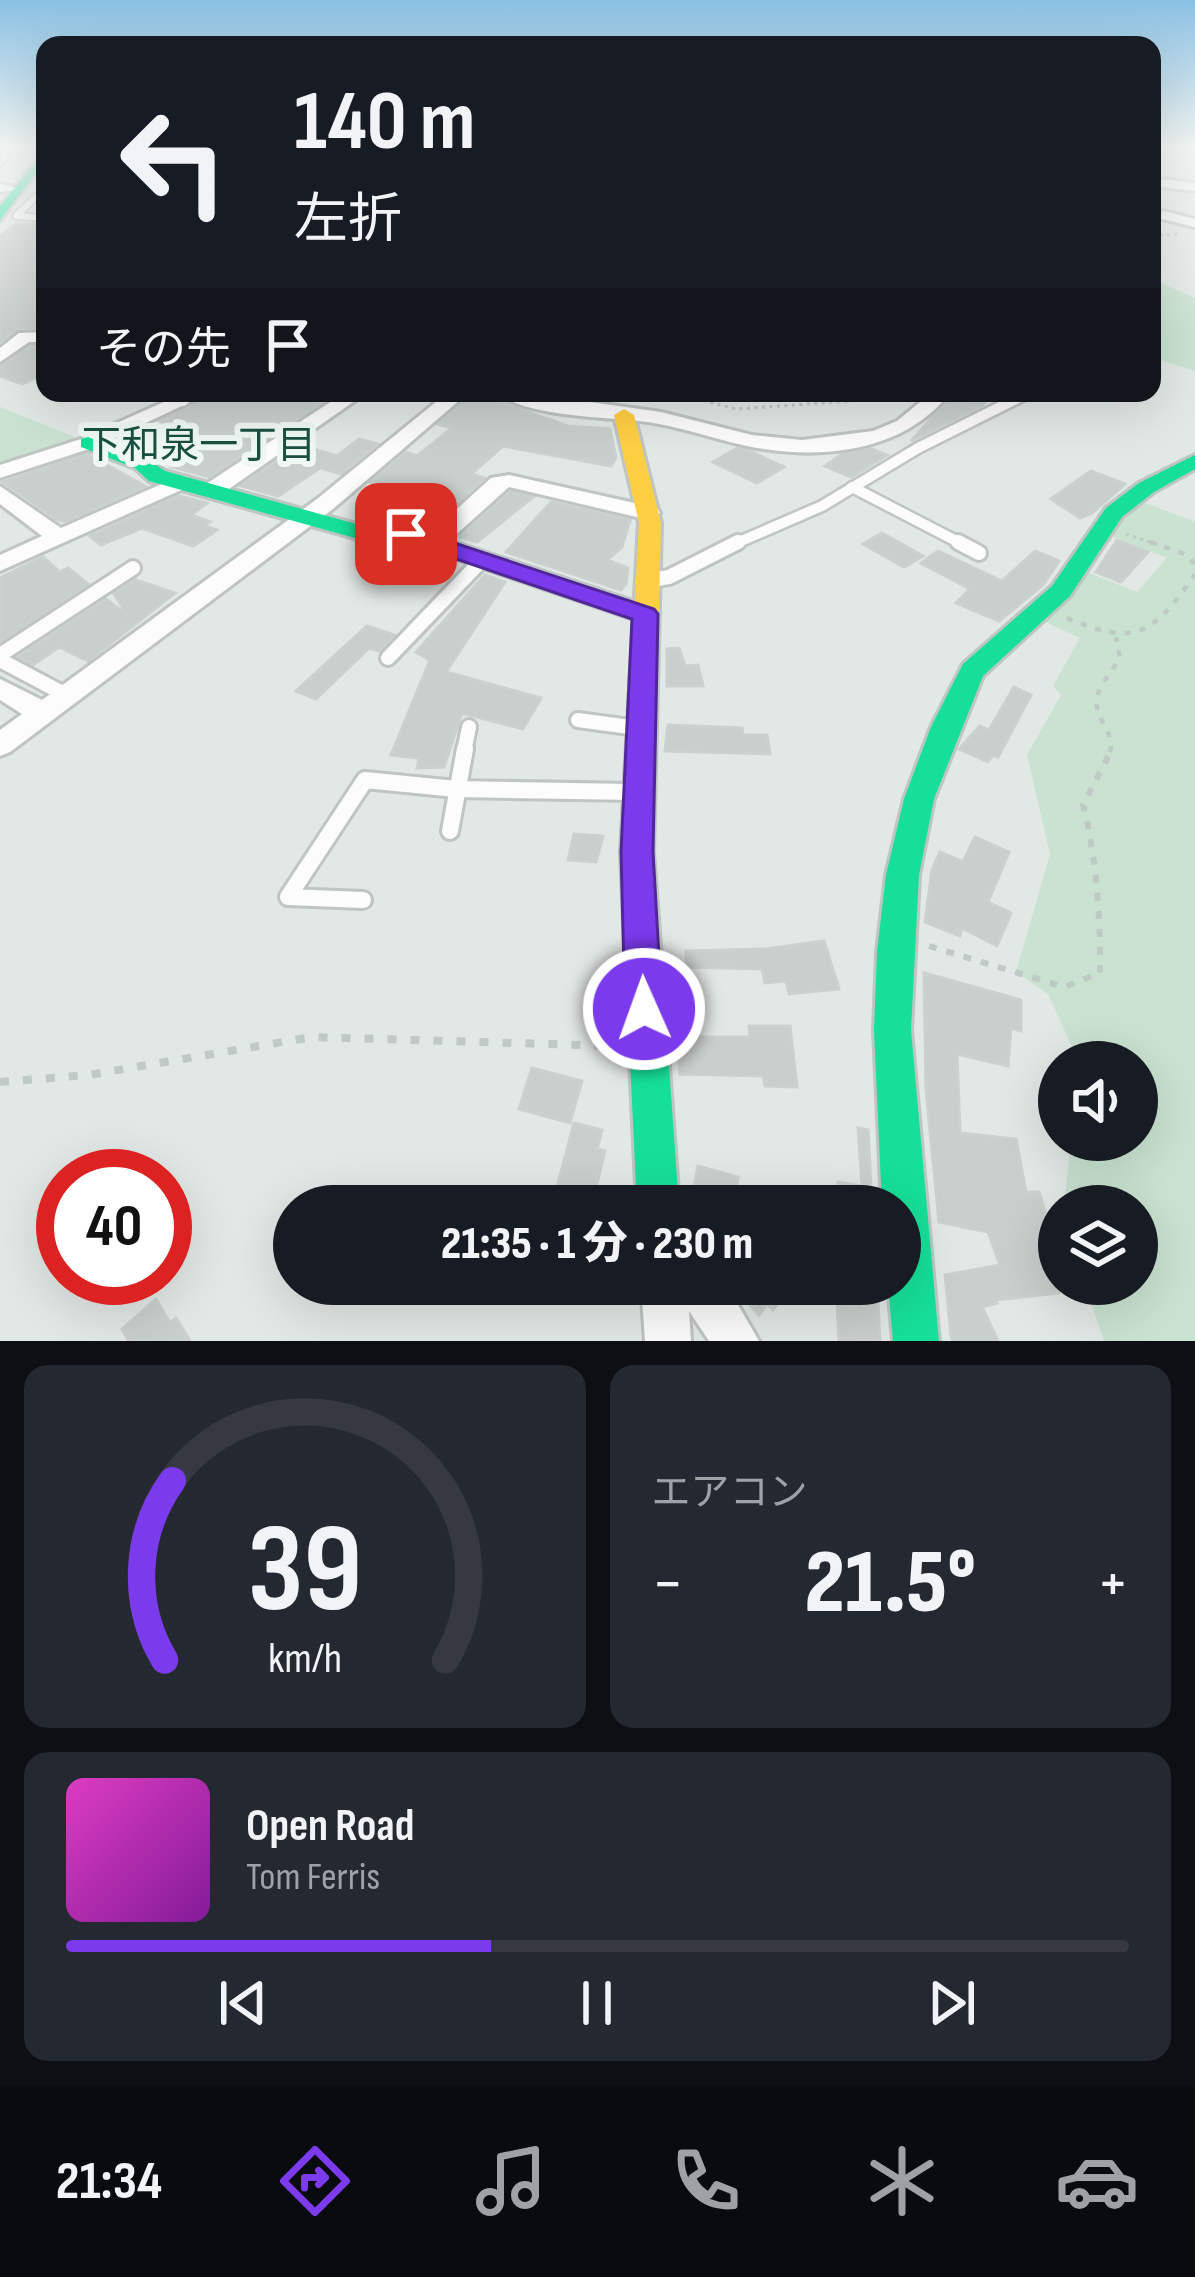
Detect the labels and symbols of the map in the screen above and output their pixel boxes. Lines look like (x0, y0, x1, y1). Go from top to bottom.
district label: 下和泉一丁目 (82, 423, 316, 470)
pin (355, 483, 457, 585)
position arrow (581, 946, 707, 1072)
speed limit sign: 40 (36, 1149, 192, 1305)

